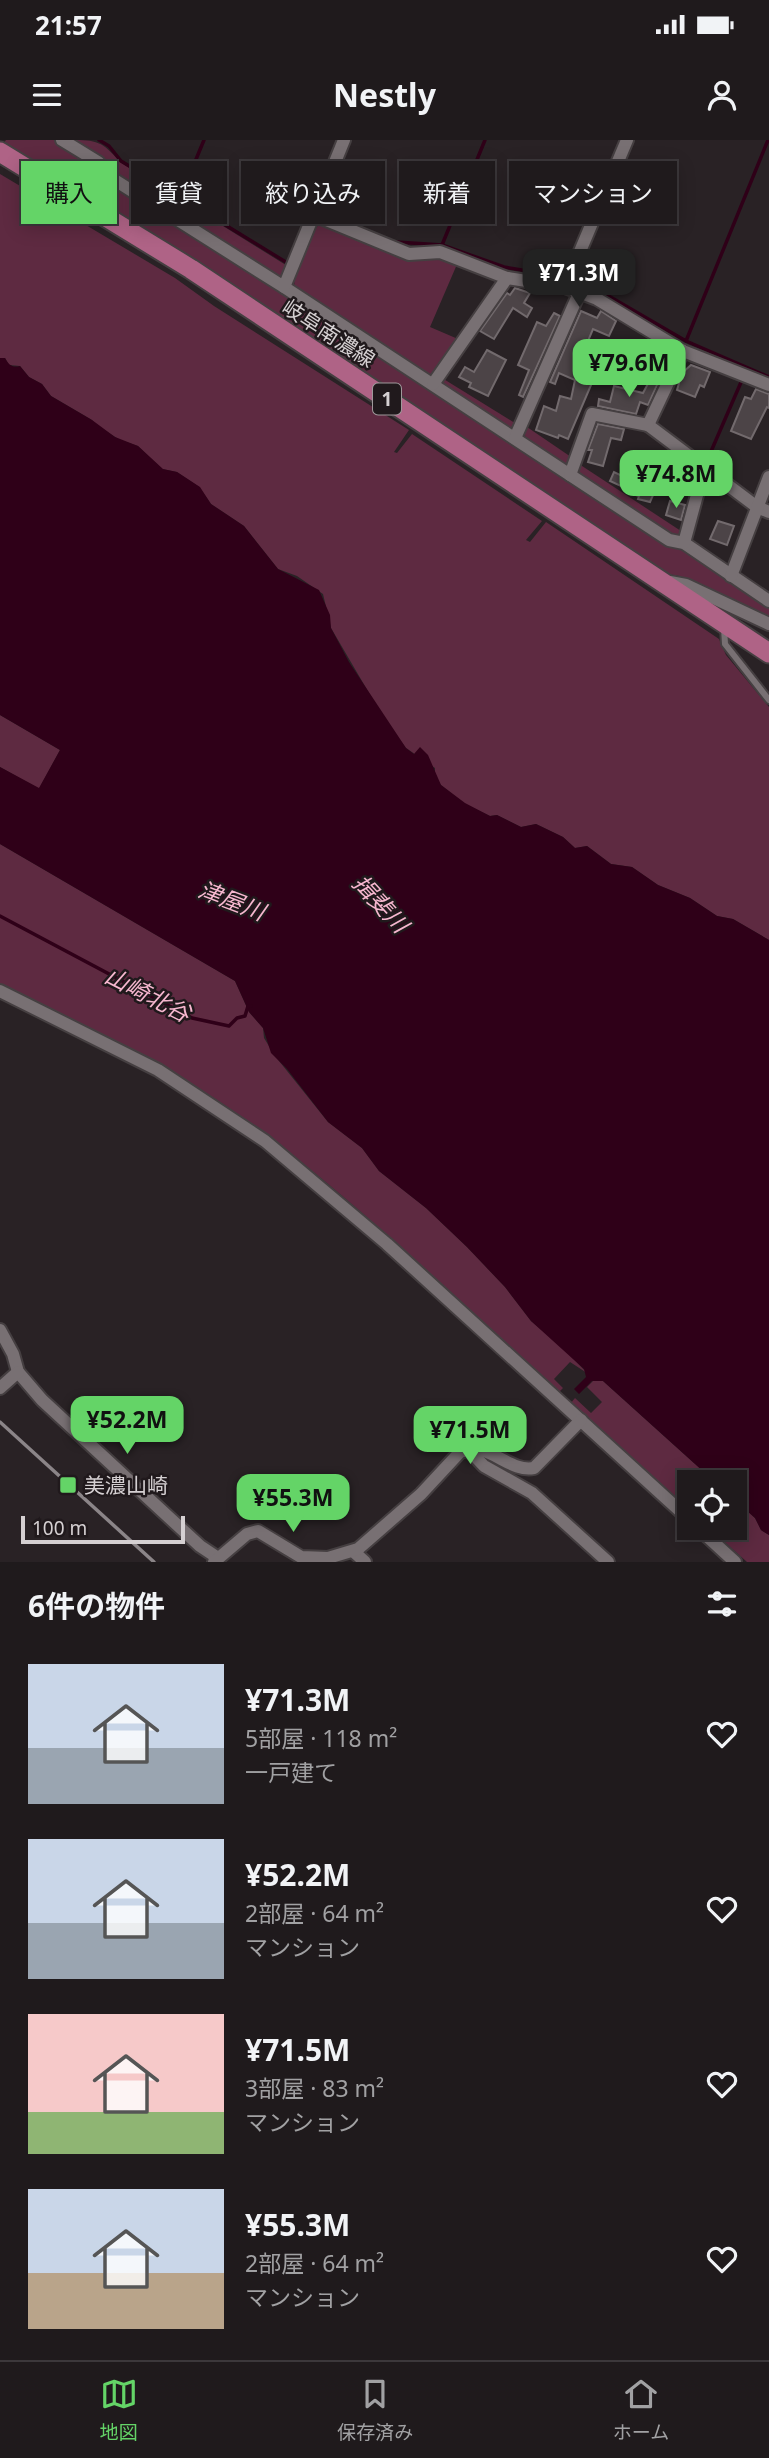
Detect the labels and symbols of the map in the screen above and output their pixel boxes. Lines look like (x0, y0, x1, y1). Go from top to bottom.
pin: ¥71.3M (522, 250, 636, 309)
street label: 岐阜南濃線 (277, 293, 381, 373)
pin: ¥79.6M (572, 340, 686, 399)
road number: 1 (373, 384, 401, 414)
pin: ¥74.8M (619, 450, 733, 510)
water label: 揖斐川 (346, 867, 418, 941)
water label: 津屋川 (194, 873, 273, 928)
water label: 山崎北谷 (100, 959, 198, 1030)
pin: ¥52.2M (70, 1396, 184, 1456)
pin: ¥71.5M (413, 1406, 527, 1466)
place label: 美濃山崎 (84, 1471, 168, 1499)
pin: ¥55.3M (236, 1474, 350, 1534)
marker: 美濃山崎 (58, 1475, 78, 1495)
scale bar (21, 1513, 186, 1545)

